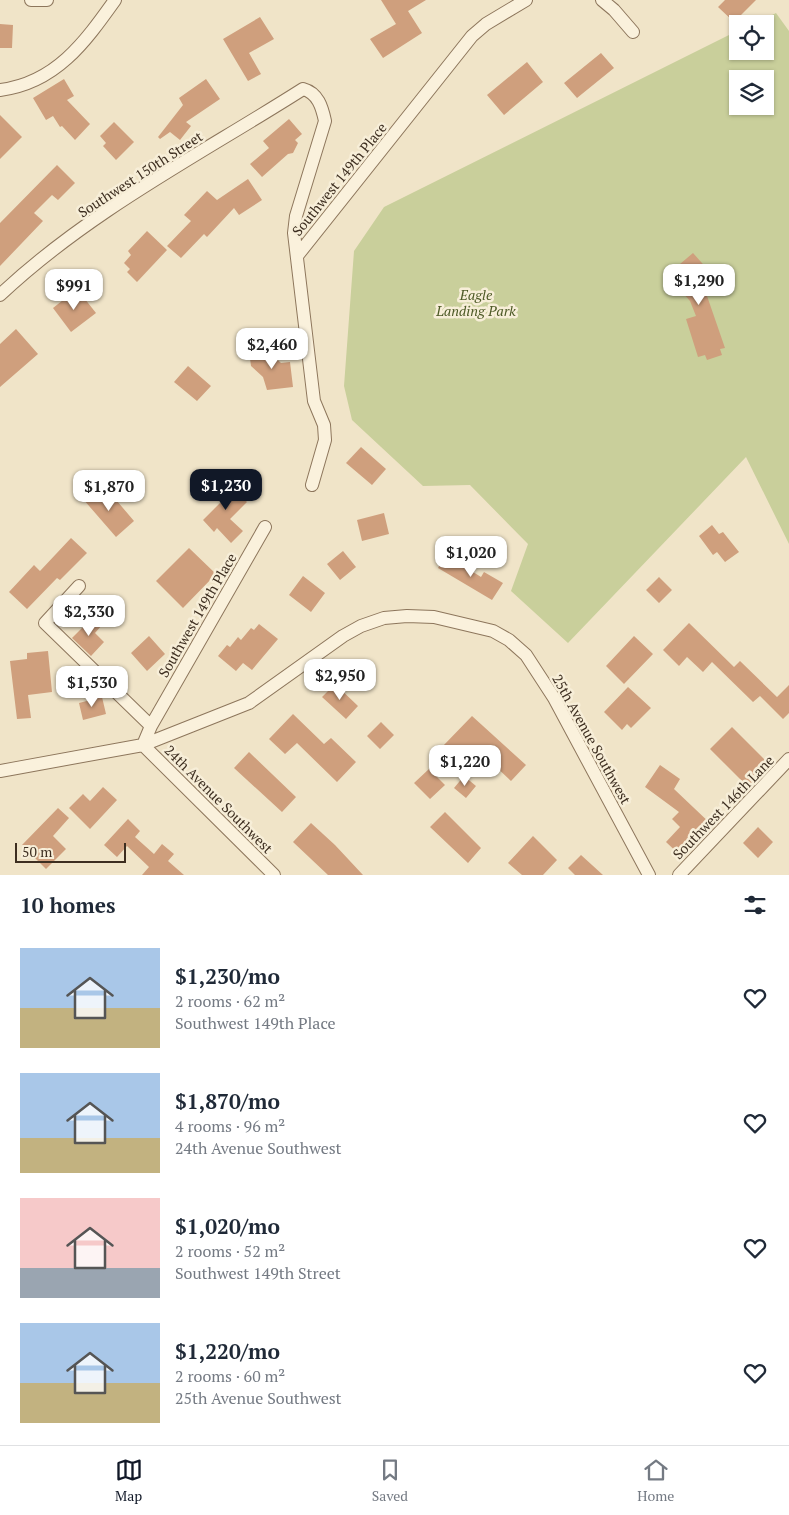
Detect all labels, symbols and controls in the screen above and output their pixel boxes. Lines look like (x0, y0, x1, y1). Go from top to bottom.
map controls (729, 15, 774, 115)
button: locate (729, 15, 774, 60)
button: layers (729, 70, 774, 115)
street label: Southwest 149th Place (287, 118, 391, 240)
street label: Southwest 150th Street (74, 126, 207, 221)
pin: $1,290 (658, 264, 740, 306)
pin: $991 (44, 268, 104, 311)
text: $1,290 (674, 269, 724, 291)
text: $991 (56, 274, 92, 296)
park label: Eagle Landing Park (435, 285, 516, 320)
pin: $2,460 (231, 328, 313, 370)
text: $2,460 (247, 333, 297, 355)
pin: $1,230 (185, 468, 267, 511)
pin: $1,870 (68, 470, 150, 512)
text: $1,230 (201, 474, 251, 496)
text: $1,870 (84, 475, 134, 497)
pin: $1,020 (430, 536, 512, 578)
text: $1,020 (446, 541, 496, 563)
street label: Southwest 149th Place (154, 549, 240, 681)
pin: $2,330 (48, 594, 130, 637)
text: $2,330 (64, 600, 114, 622)
pin: $2,950 (299, 658, 381, 701)
text: $2,950 (315, 664, 365, 686)
pin: $1,530 (51, 666, 133, 708)
text: $1,530 (67, 671, 117, 693)
street label: 25th Avenue Southwest (548, 671, 636, 808)
street label: 24th Avenue Southwest (161, 741, 278, 858)
pin: $1,220 (424, 744, 506, 787)
text: $1,220 (440, 750, 490, 772)
street label: Southwest 146th Lane (668, 751, 778, 863)
scale bar (15, 840, 126, 863)
text: 50 m (22, 842, 52, 861)
text: 10 homes (20, 891, 116, 919)
icon: filters (741, 891, 769, 919)
text: $1,230/mo (175, 962, 280, 990)
icon: home (60, 968, 120, 1028)
icon: heart (741, 984, 769, 1012)
text: 2 rooms · 62 m² (175, 990, 285, 1012)
text: Southwest 149th Place (175, 1012, 336, 1034)
text: $1,870/mo (175, 1087, 280, 1115)
icon: home (60, 1093, 120, 1153)
icon: heart (741, 1109, 769, 1137)
text: 4 rooms · 96 m² (175, 1115, 285, 1137)
text: 24th Avenue Southwest (175, 1137, 342, 1159)
text: $1,020/mo (175, 1212, 280, 1240)
icon: home (60, 1218, 120, 1278)
icon: heart (741, 1234, 769, 1262)
text: 2 rooms · 52 m² (175, 1240, 285, 1262)
text: Southwest 149th Street (175, 1262, 341, 1284)
text: $1,220/mo (175, 1337, 280, 1365)
icon: home (60, 1343, 120, 1403)
icon: heart (741, 1359, 769, 1387)
text: 2 rooms · 60 m² (175, 1365, 285, 1387)
text: 25th Avenue Southwest (175, 1387, 342, 1409)
tab: Map (115, 1456, 143, 1505)
tab: Saved (372, 1456, 408, 1505)
tab: Home (637, 1456, 674, 1505)

